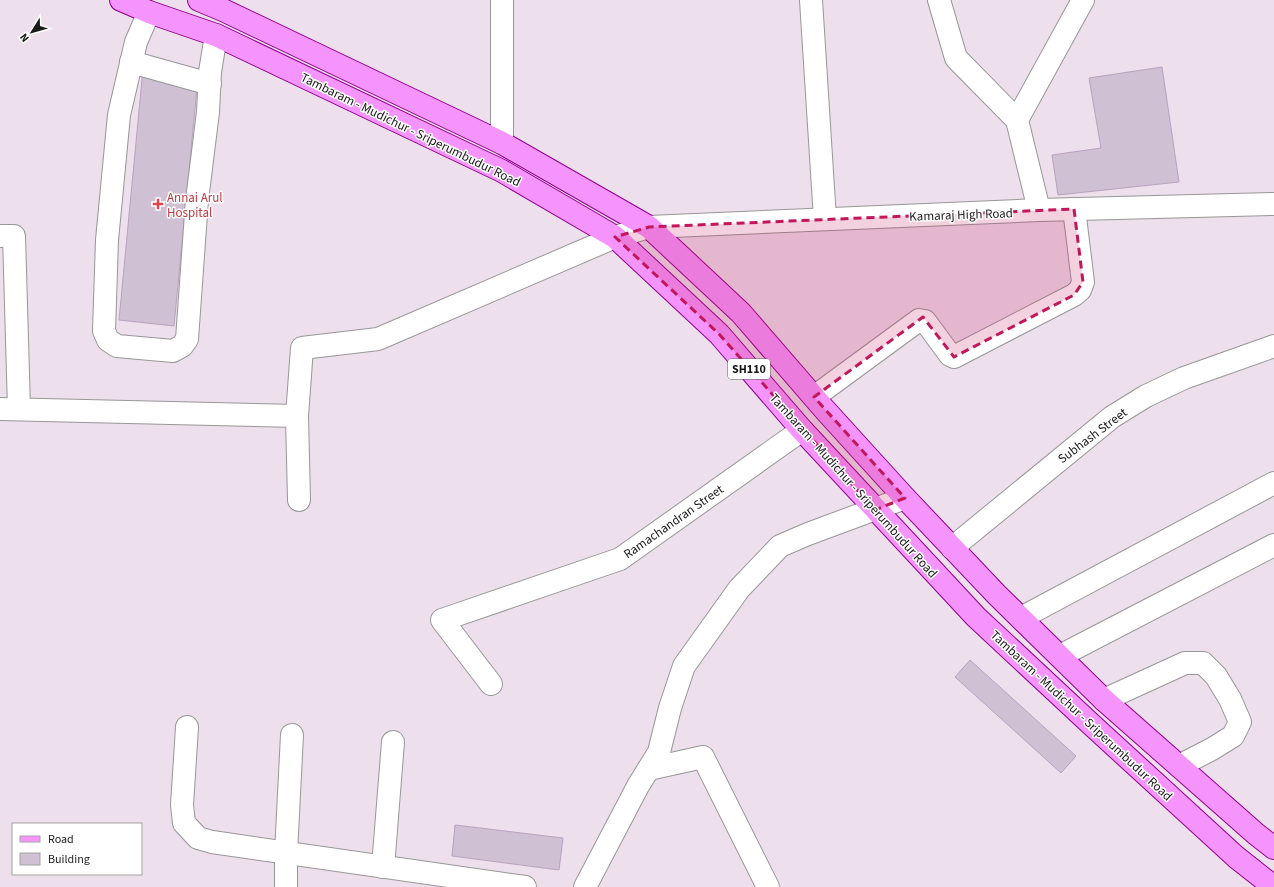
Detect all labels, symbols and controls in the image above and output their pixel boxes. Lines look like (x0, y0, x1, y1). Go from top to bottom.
north arrow (12, 12, 52, 52)
text: N (16, 30, 33, 45)
street label: Tambaram - Mudichur - Sriperumbudur Road (298, 69, 524, 191)
place label: Annai Arul Hospital (167, 189, 223, 222)
marker: Annai Arul Hospital (152, 198, 164, 210)
street label: Kamaraj High Road (909, 204, 1013, 226)
road number: SH110 (728, 359, 770, 379)
street label: Tambaram - Mudichur - Sriperumbudur Road (765, 389, 941, 582)
street label: Subhash Street (1054, 403, 1131, 468)
street label: Ramachandran Street (620, 480, 728, 563)
street label: Tambaram - Mudichur - Sriperumbudur Road (986, 626, 1176, 805)
legend (12, 823, 142, 875)
text: Road (48, 831, 74, 848)
text: Building (48, 851, 90, 868)

